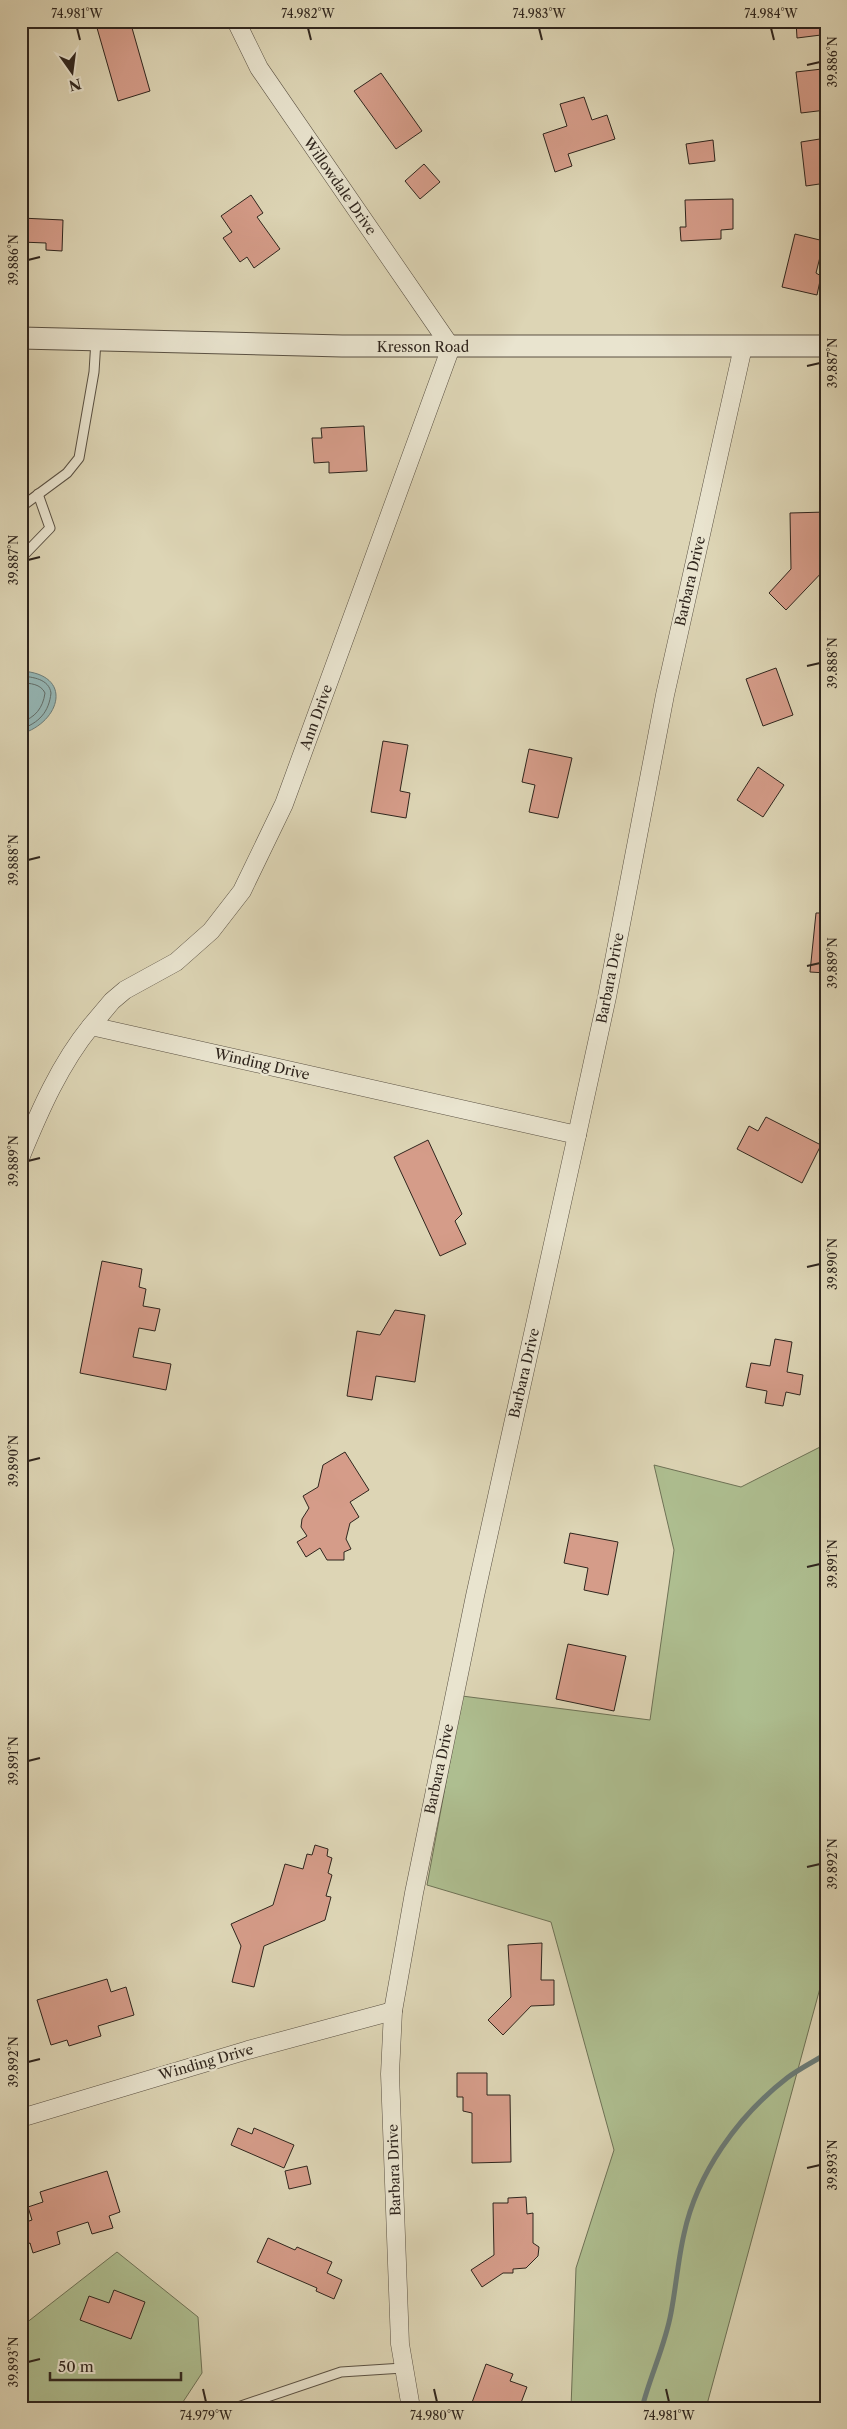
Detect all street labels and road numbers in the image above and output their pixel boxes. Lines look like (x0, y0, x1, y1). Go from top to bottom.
street label: Willowdale Drive (299, 133, 381, 239)
street label: Kresson Road (377, 338, 470, 356)
street label: Barbara Drive (671, 534, 709, 628)
street label: Ann Drive (296, 682, 336, 753)
street label: Barbara Drive (592, 931, 628, 1025)
street label: Winding Drive (212, 1044, 312, 1084)
street label: Barbara Drive (505, 1326, 543, 1420)
street label: Barbara Drive (421, 1722, 457, 1816)
street label: Winding Drive (156, 2040, 255, 2084)
street label: Barbara Drive (383, 2124, 405, 2216)

